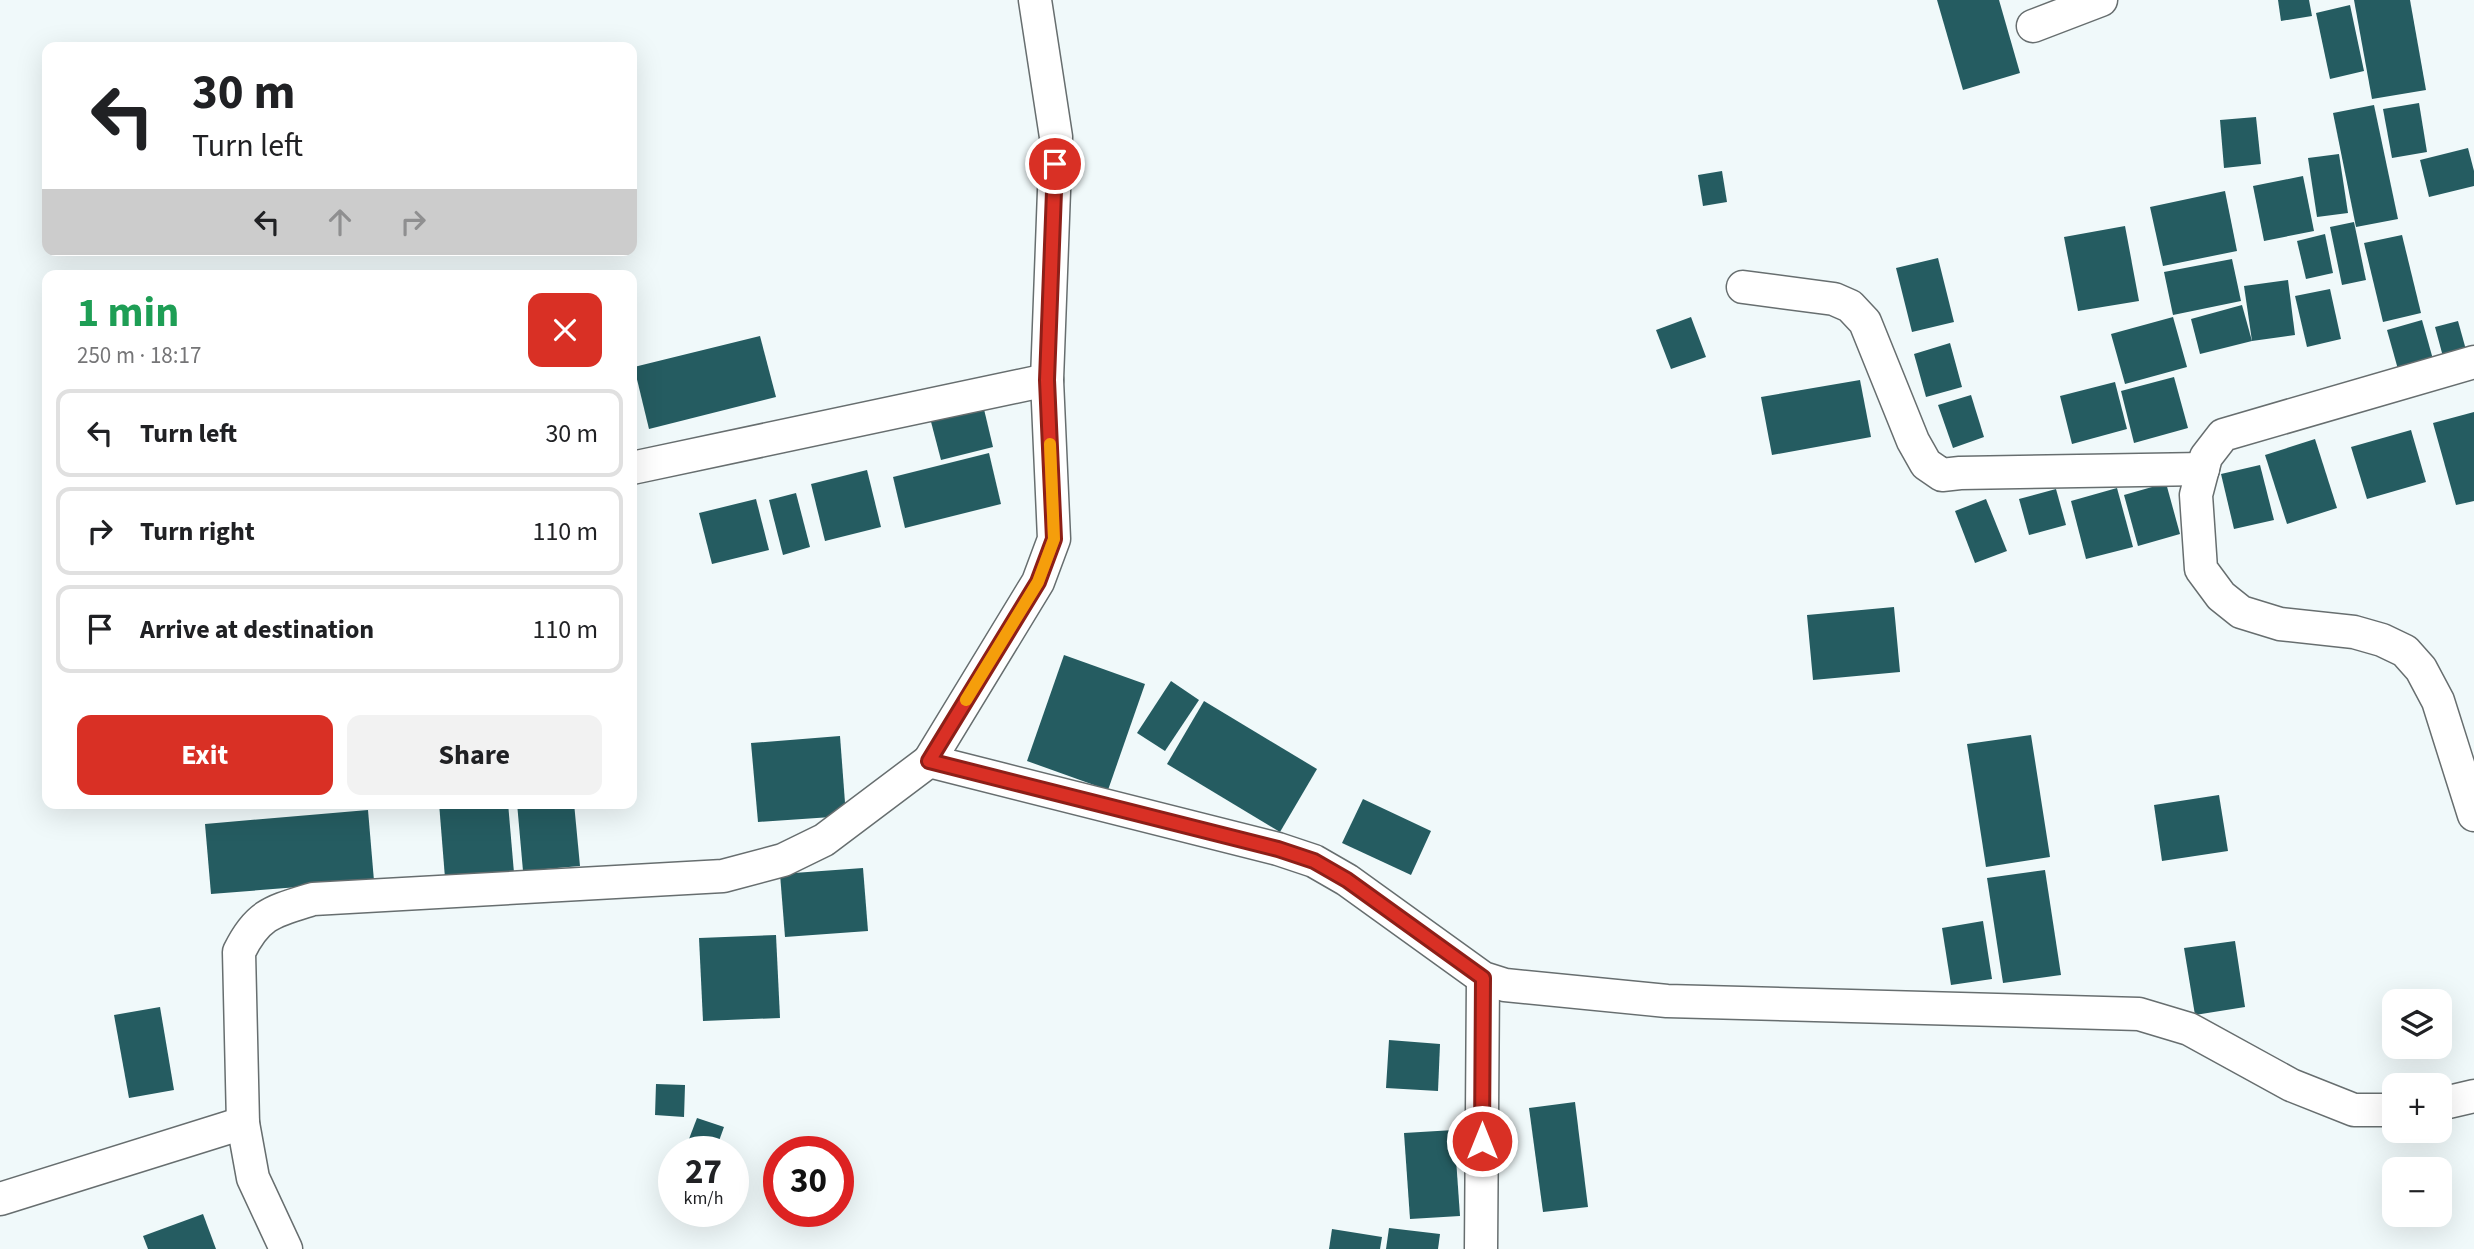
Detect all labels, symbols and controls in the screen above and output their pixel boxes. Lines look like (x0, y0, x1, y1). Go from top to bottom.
text: 30 m (192, 58, 296, 128)
icon: left (77, 70, 168, 161)
text: Turn left (192, 123, 303, 169)
pin (1025, 134, 1085, 194)
icon: arrive (1036, 145, 1074, 183)
icon: left (248, 203, 286, 241)
icon: ahead (321, 203, 359, 241)
icon: right (394, 203, 432, 241)
text: 1 min (77, 283, 179, 343)
button: close (528, 293, 602, 367)
text: 250 m · 18:17 (77, 339, 201, 372)
icon: left (81, 414, 119, 452)
text: Turn left (140, 415, 237, 452)
text: 30 m (545, 415, 598, 452)
icon: right (81, 512, 119, 550)
text: Turn right (140, 513, 255, 550)
text: 110 m (532, 513, 598, 550)
icon: arrive (81, 610, 119, 648)
text: Arrive at destination (140, 611, 374, 648)
text: 110 m (532, 611, 598, 648)
button: Exit (77, 715, 333, 795)
button: Share (347, 715, 602, 795)
map controls (2382, 989, 2452, 1227)
button: layers (2382, 989, 2452, 1059)
button: + (2382, 1073, 2452, 1143)
position arrow (1445, 1104, 1519, 1178)
speed limit sign: 30 (763, 1136, 854, 1227)
text: 27 (685, 1147, 722, 1197)
button: − (2382, 1157, 2452, 1227)
text: km/h (684, 1186, 723, 1211)

